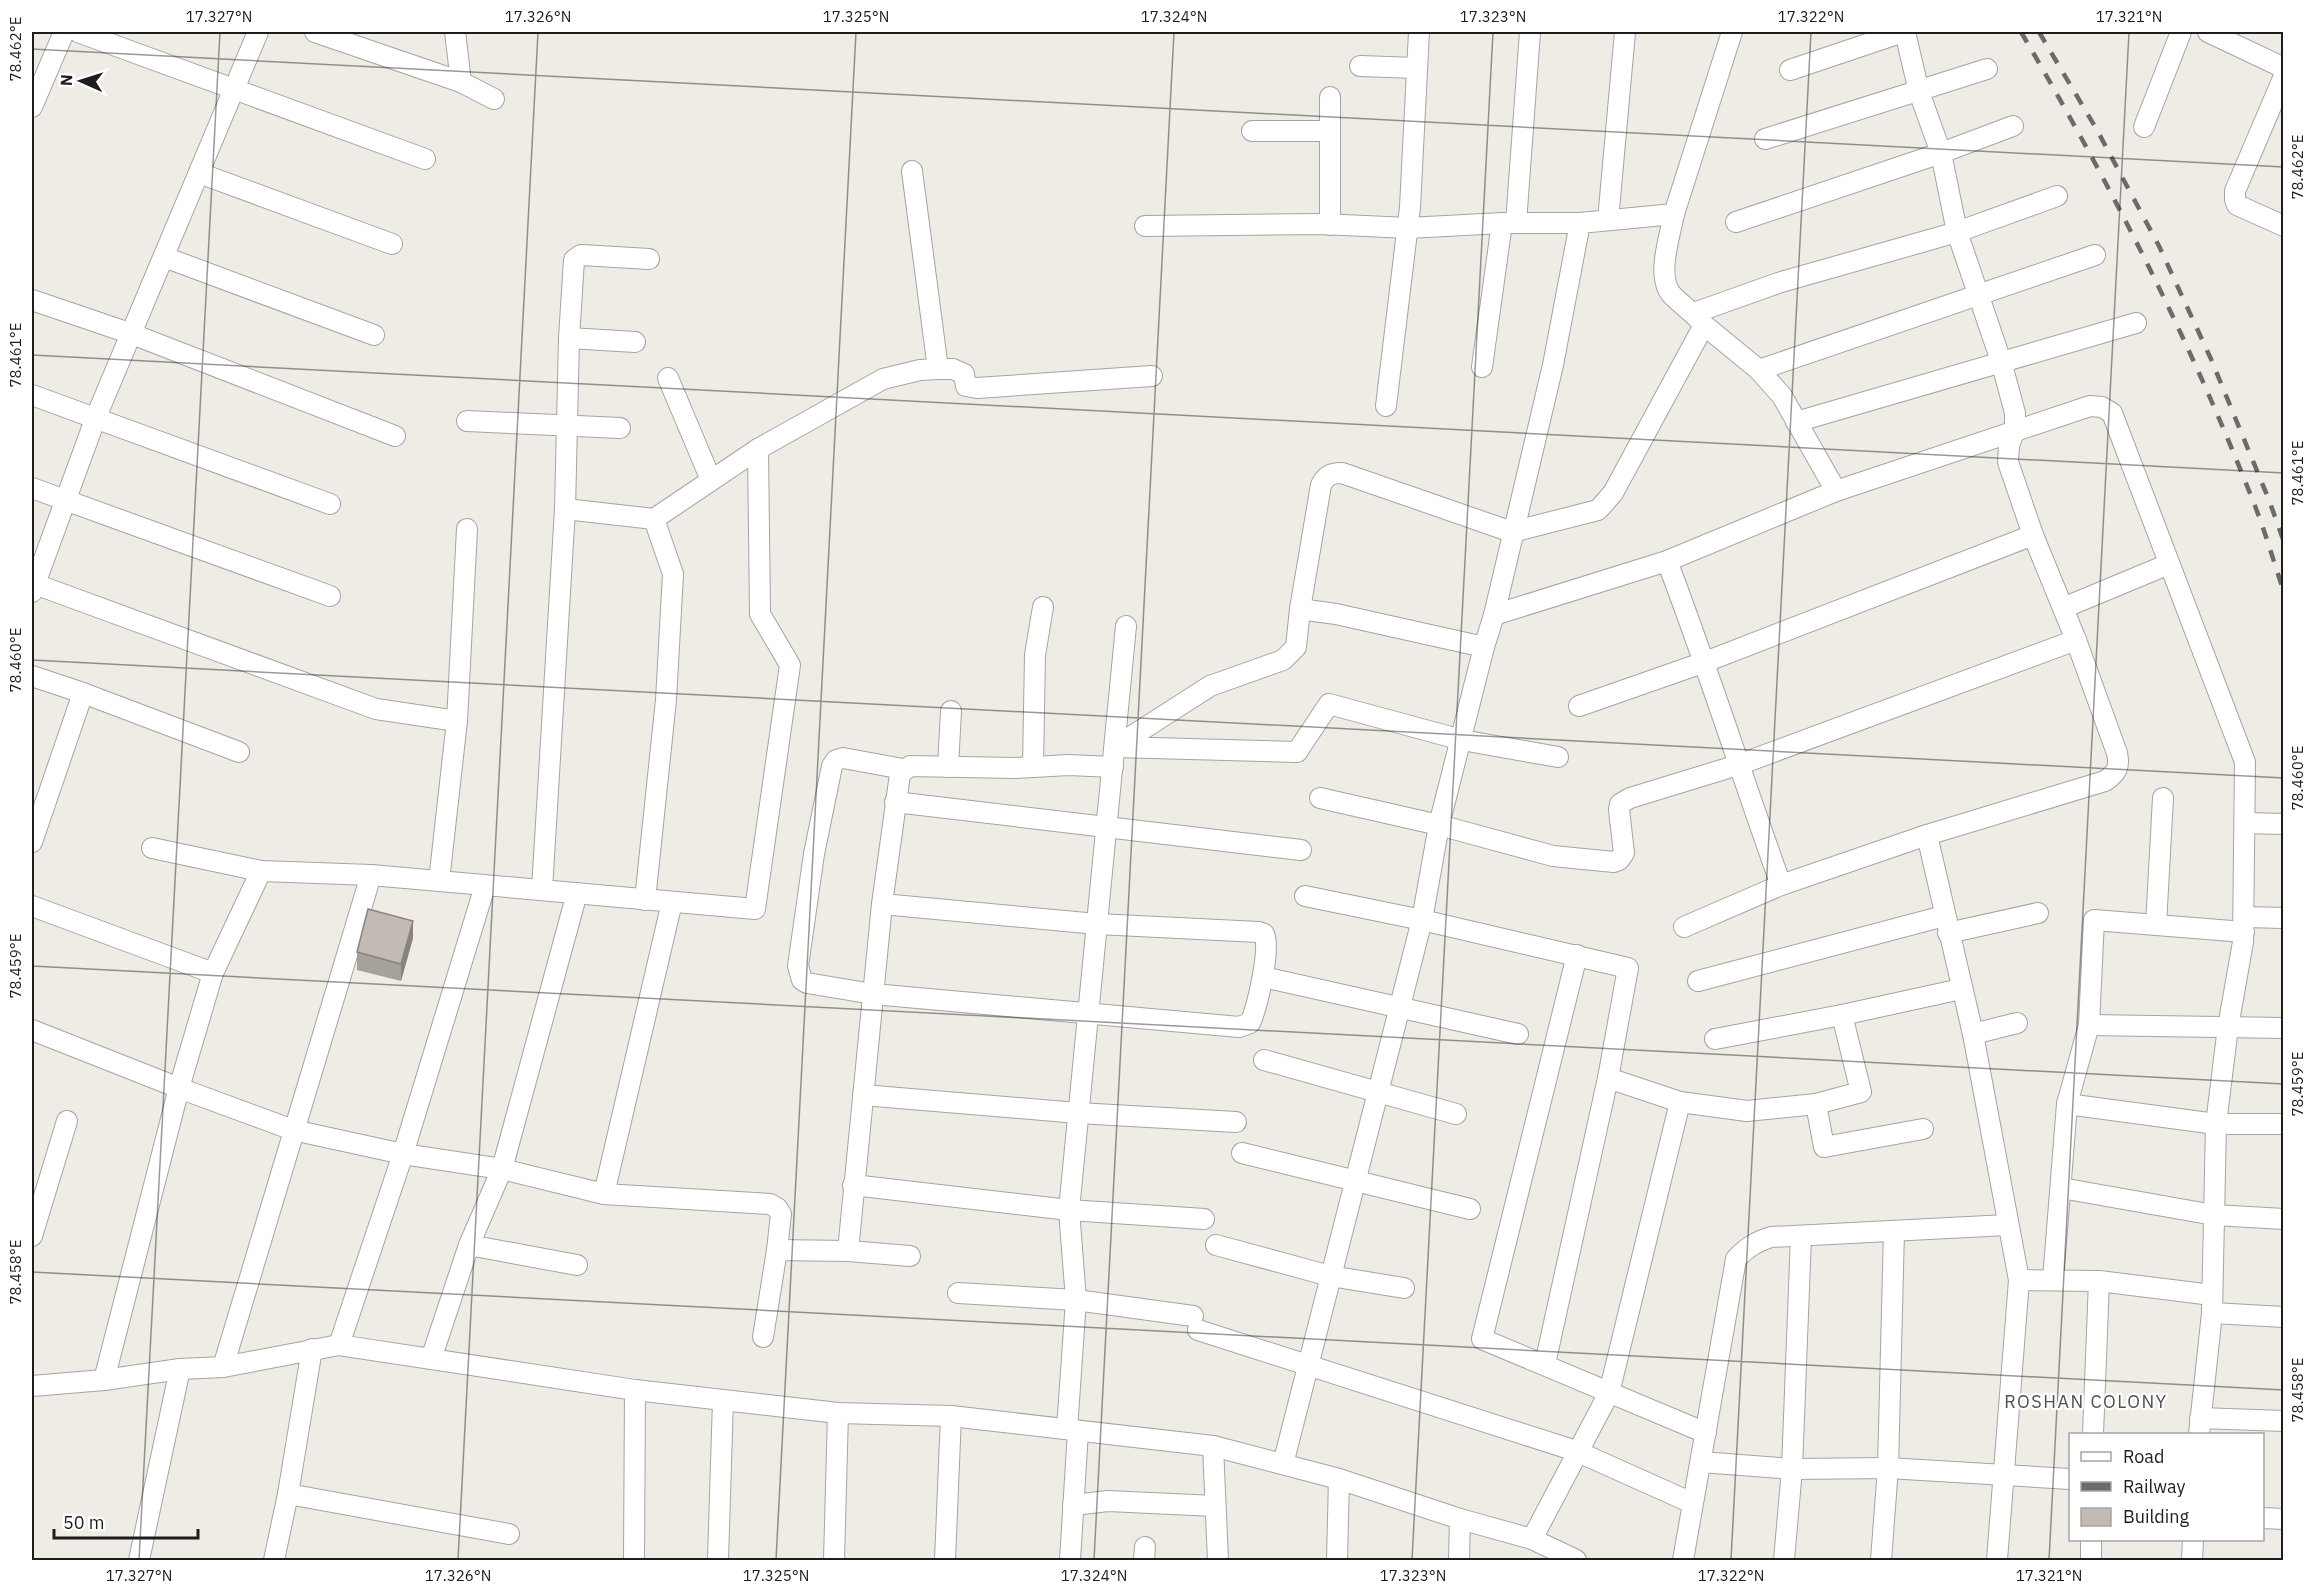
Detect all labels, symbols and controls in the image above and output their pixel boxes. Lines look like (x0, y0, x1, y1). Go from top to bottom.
text: 17.327°N (186, 7, 252, 26)
text: 17.326°N (505, 7, 571, 26)
text: 17.325°N (823, 7, 889, 26)
text: 17.324°N (1141, 7, 1207, 26)
text: 17.323°N (1460, 7, 1526, 26)
text: 17.322°N (1778, 7, 1844, 26)
text: 17.321°N (2096, 7, 2162, 26)
text: 78.462°E (6, 17, 25, 81)
north arrow (51, 51, 111, 111)
text: N (56, 74, 76, 87)
text: 78.462°E (2288, 135, 2307, 199)
text: 78.461°E (6, 323, 25, 387)
text: 78.461°E (2288, 441, 2307, 505)
text: 78.460°E (6, 628, 25, 692)
text: 78.460°E (2288, 746, 2307, 810)
text: 78.459°E (6, 934, 25, 998)
text: 78.459°E (2288, 1052, 2307, 1116)
text: 78.458°E (6, 1240, 25, 1304)
text: 78.458°E (2288, 1358, 2307, 1422)
district label: ROSHAN COLONY (2004, 1390, 2168, 1413)
legend (2069, 1433, 2264, 1541)
text: Road (2123, 1445, 2164, 1468)
text: Railway (2123, 1475, 2185, 1498)
scale bar (54, 1502, 198, 1540)
text: Building (2123, 1505, 2190, 1528)
text: 50 m (63, 1511, 105, 1534)
text: 17.327°N (106, 1566, 172, 1585)
text: 17.326°N (425, 1566, 491, 1585)
text: 17.325°N (743, 1566, 809, 1585)
text: 17.324°N (1061, 1566, 1127, 1585)
text: 17.323°N (1380, 1566, 1446, 1585)
text: 17.322°N (1698, 1566, 1764, 1585)
text: 17.321°N (2016, 1566, 2082, 1585)

